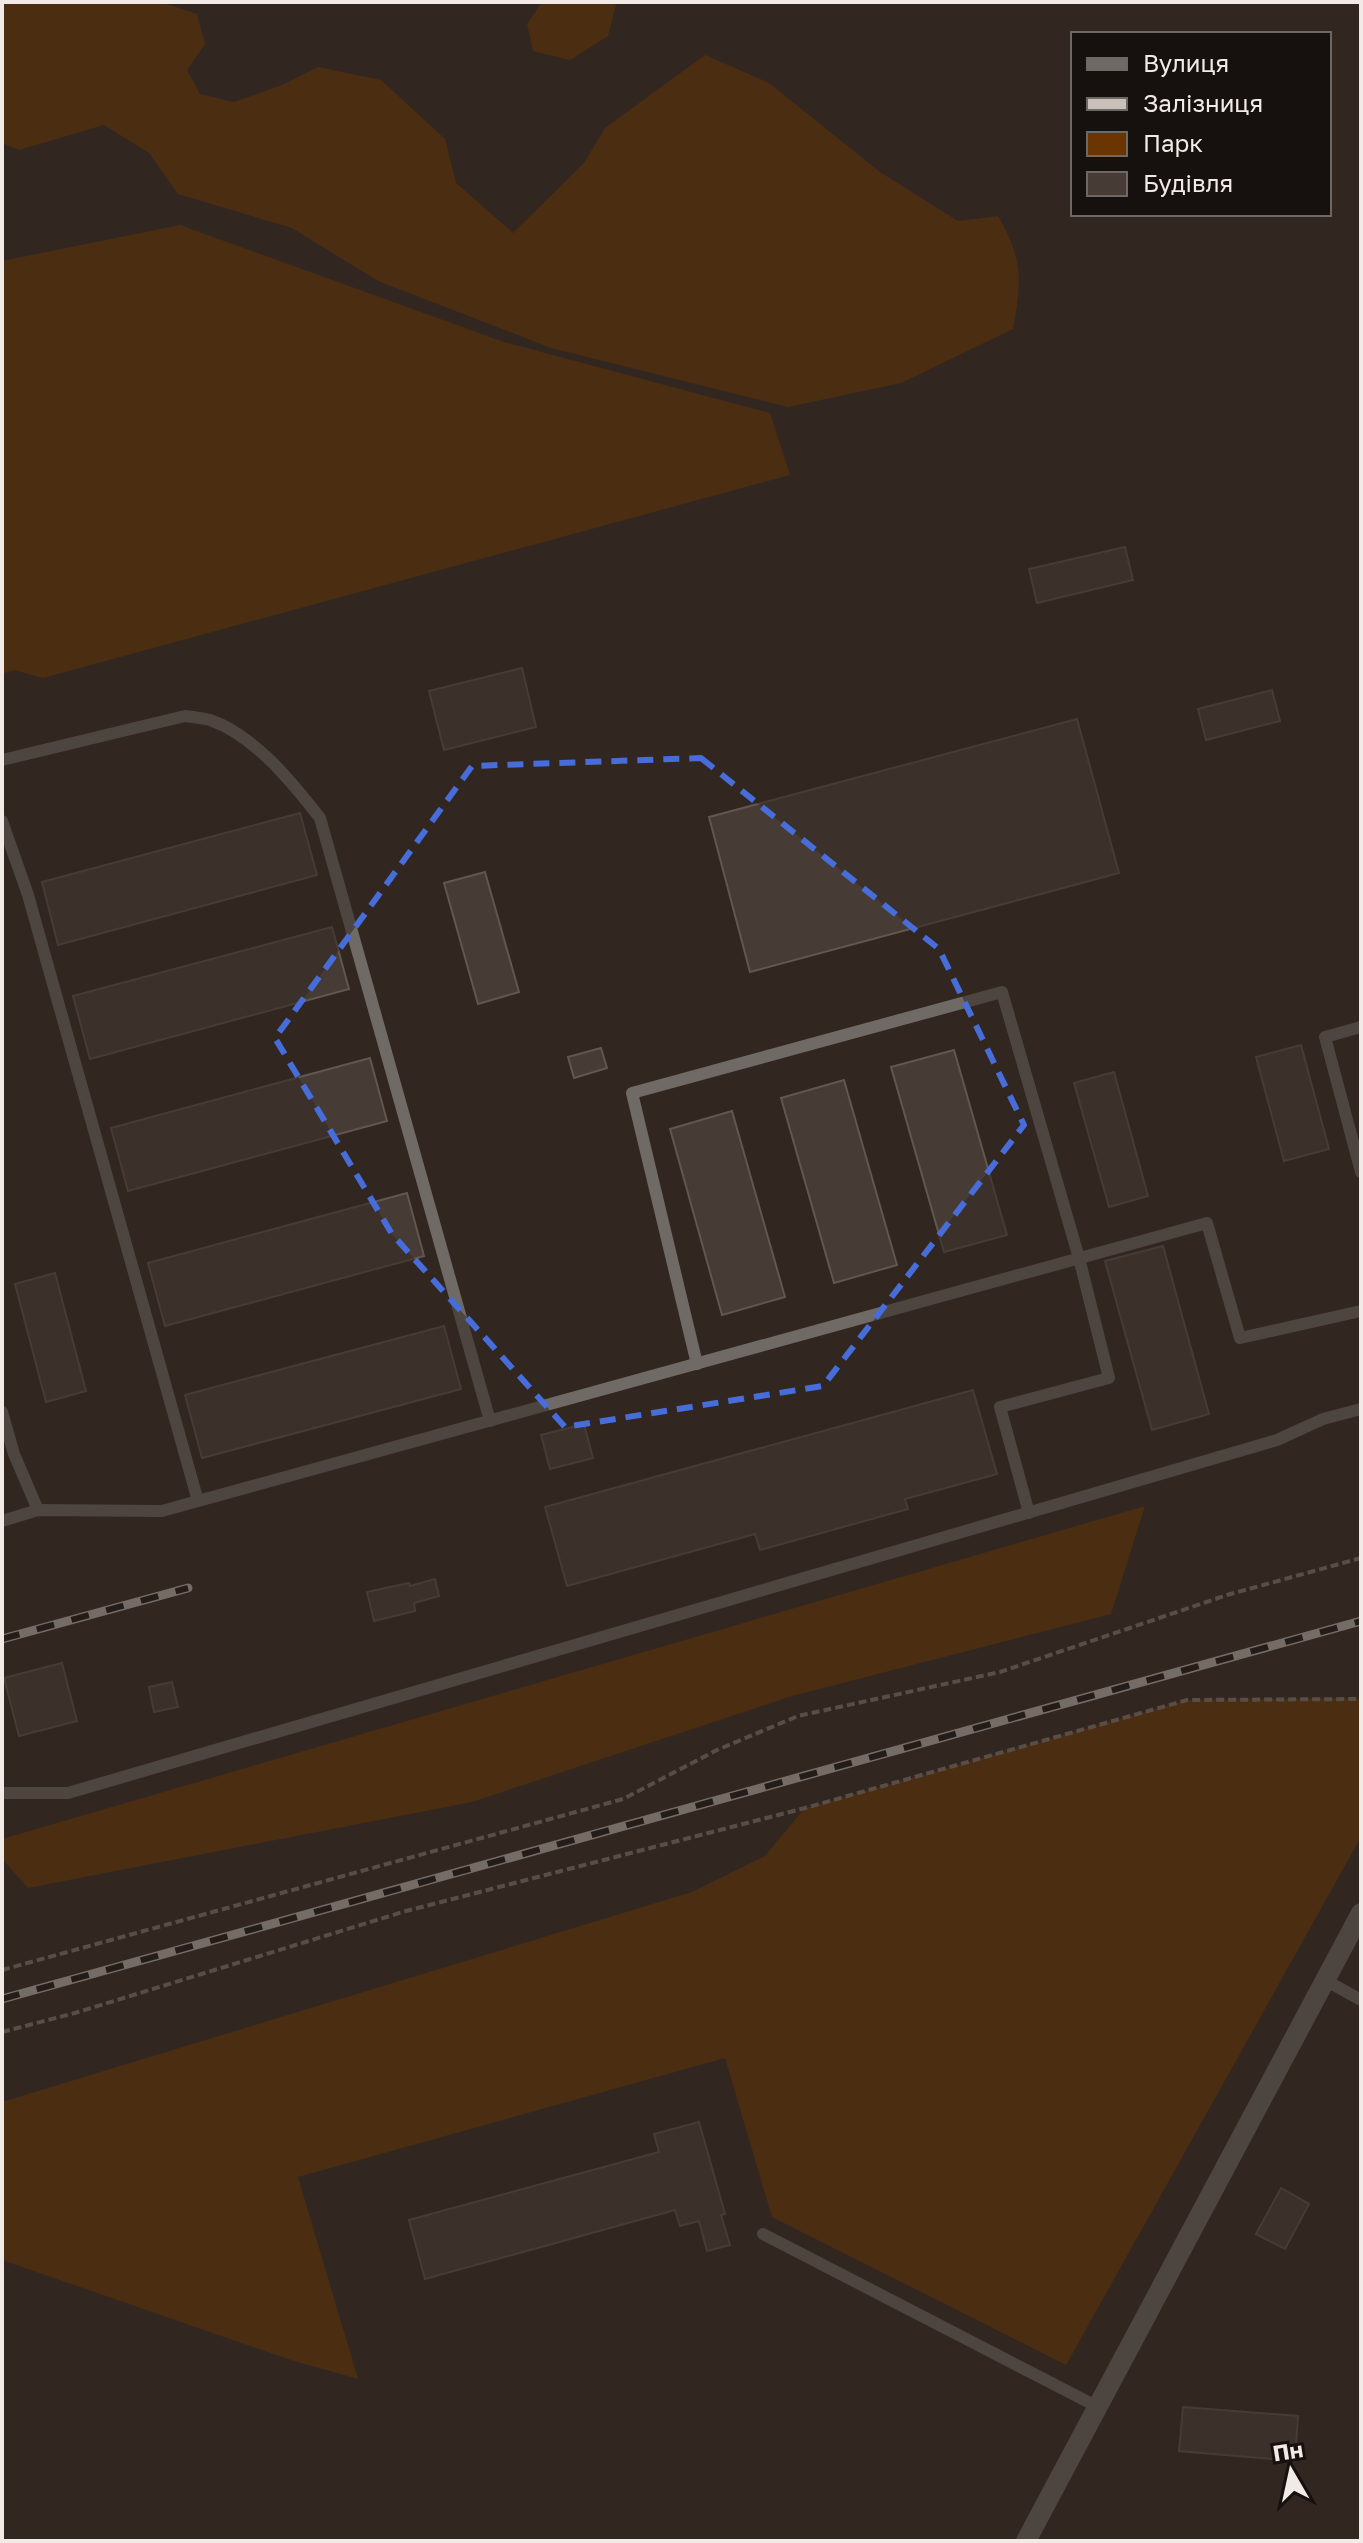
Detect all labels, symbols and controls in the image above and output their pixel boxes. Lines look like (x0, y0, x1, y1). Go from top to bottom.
legend (1071, 32, 1331, 216)
text: Вулиця (1143, 48, 1229, 77)
text: Залізниця (1143, 88, 1263, 117)
text: Парк (1143, 128, 1203, 157)
text: Будівля (1143, 168, 1233, 197)
north arrow (1251, 2431, 1331, 2511)
text: Пн (1271, 2435, 1305, 2466)

